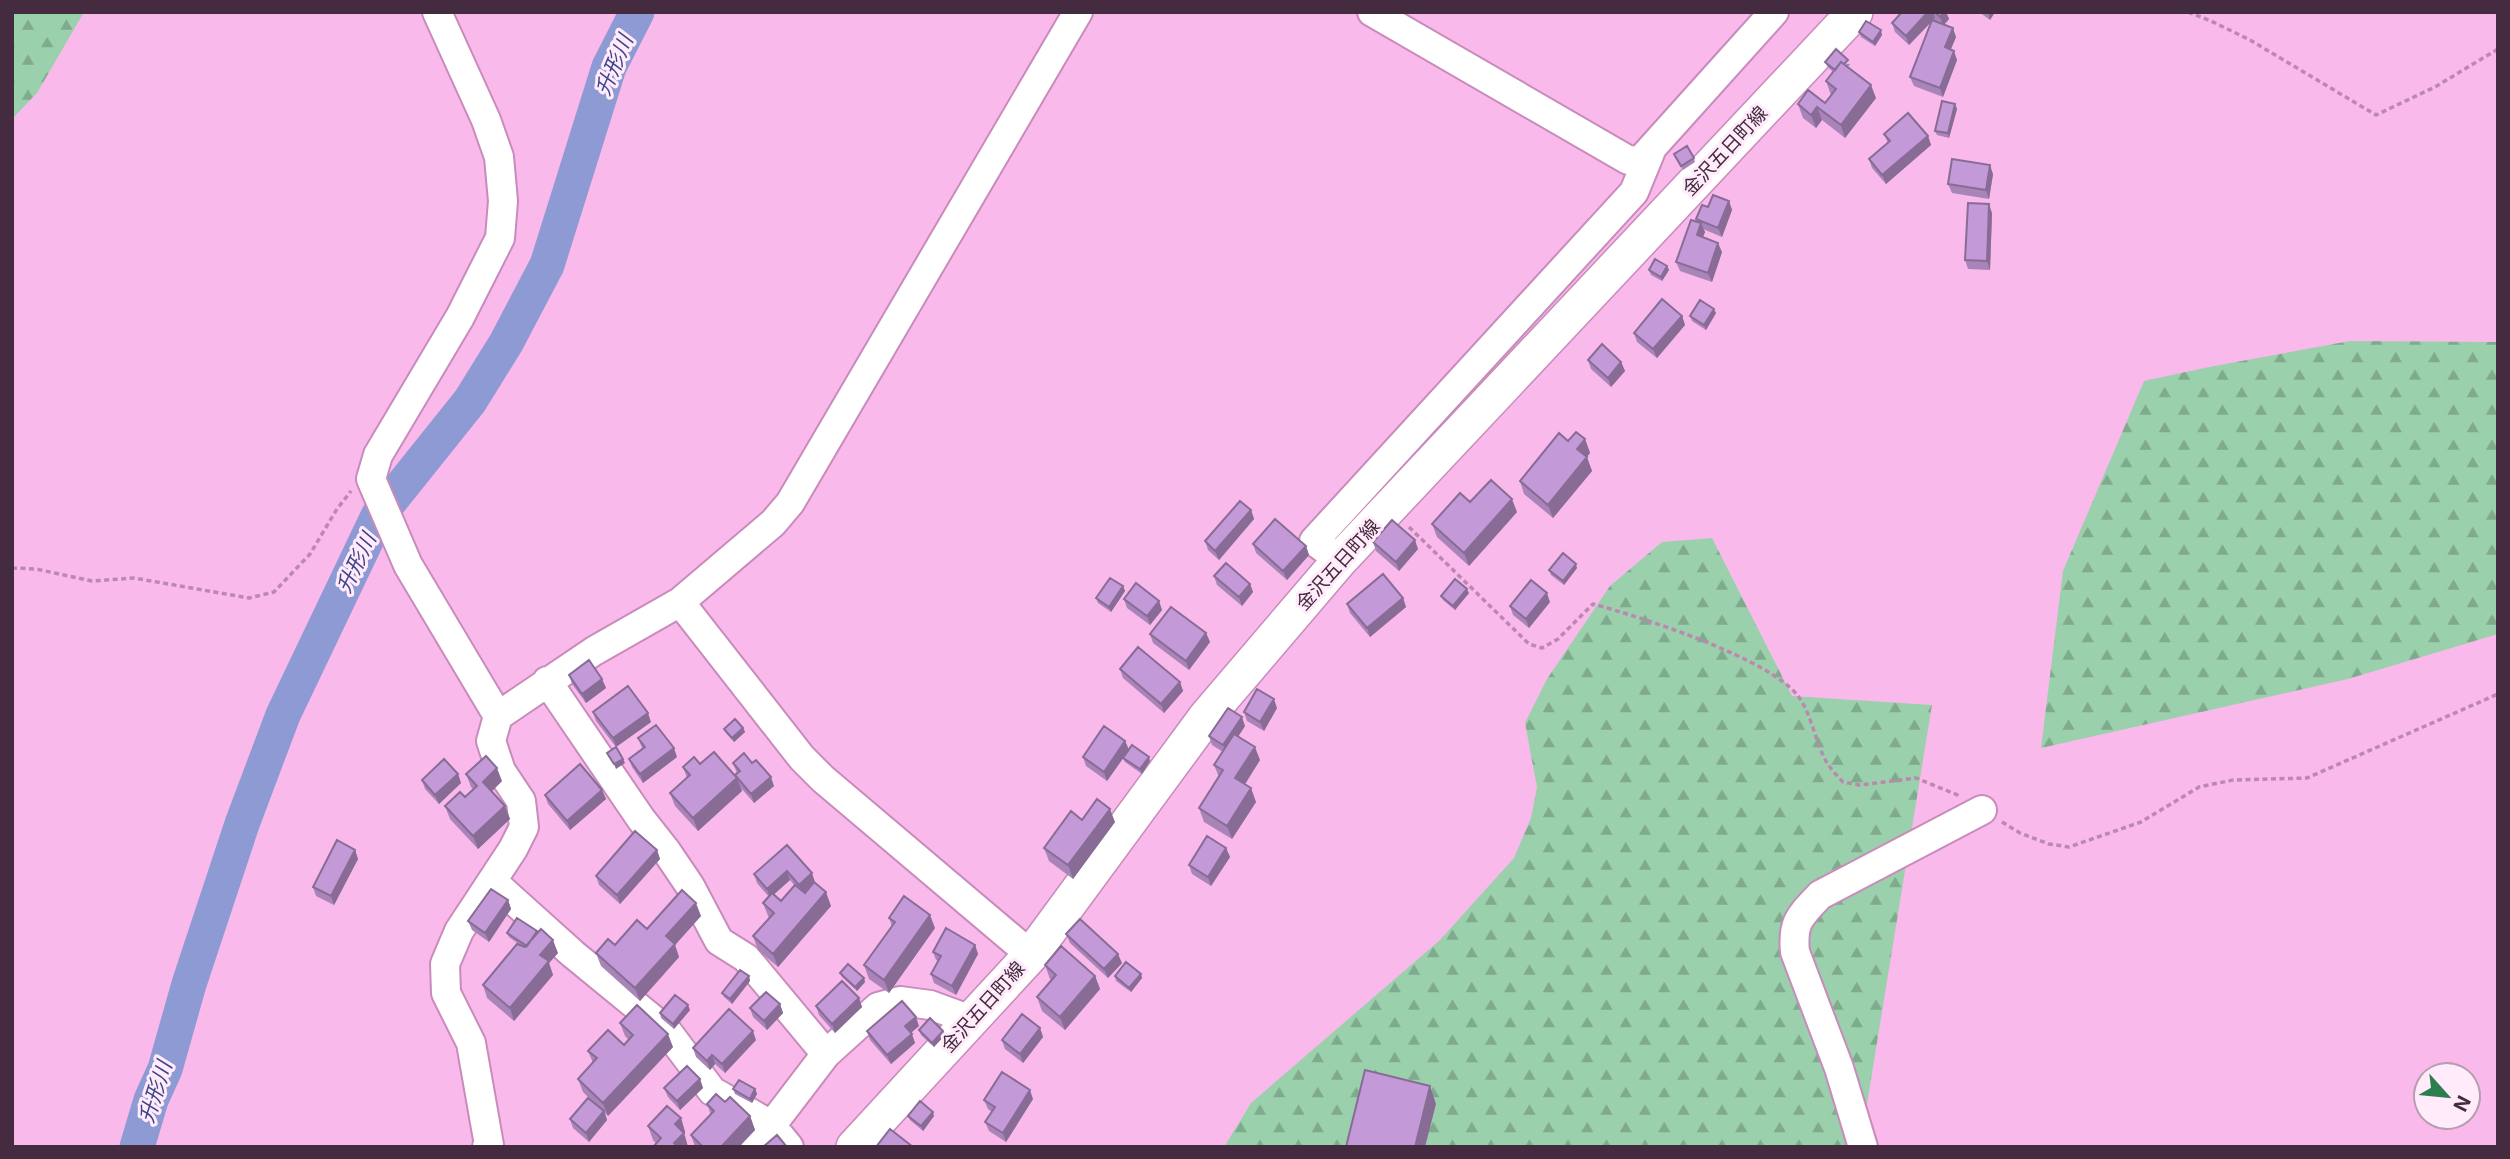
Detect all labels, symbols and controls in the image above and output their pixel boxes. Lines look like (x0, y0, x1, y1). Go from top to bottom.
water label: 升形川 (590, 29, 639, 99)
street label: 金沢五日町線 (1678, 101, 1772, 201)
street label: 金沢五日町線 (1291, 515, 1385, 615)
water label: 升形川 (331, 527, 382, 597)
street label: 金沢五日町線 (936, 957, 1030, 1057)
water label: 升形川 (133, 1056, 177, 1126)
north arrow (2412, 1061, 2482, 1131)
text: N (2448, 1092, 2475, 1115)

